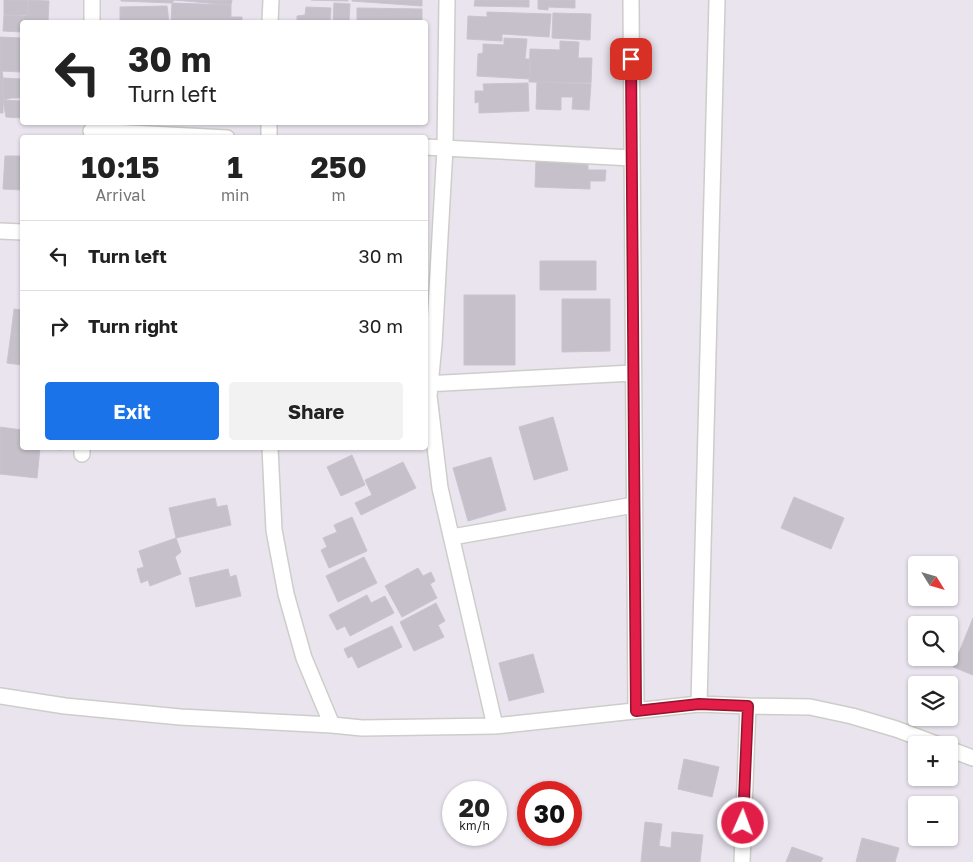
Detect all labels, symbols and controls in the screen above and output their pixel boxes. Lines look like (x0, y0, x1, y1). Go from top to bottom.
text: 30 m (128, 38, 211, 80)
pin (610, 38, 652, 80)
icon: left (45, 40, 110, 105)
icon: arrive (617, 45, 645, 73)
text: Turn left (128, 80, 217, 107)
text: 10:15 (81, 149, 160, 185)
text: 1 (227, 149, 243, 185)
text: 250 (311, 149, 367, 185)
text: Arrival (95, 185, 146, 205)
text: min (221, 185, 249, 205)
text: m (332, 185, 346, 205)
icon: left (45, 242, 73, 270)
text: Turn left (88, 244, 167, 267)
text: 30 m (359, 244, 403, 267)
icon: right (45, 312, 73, 340)
text: Turn right (88, 314, 178, 337)
text: 30 m (359, 314, 403, 337)
button: Exit (45, 382, 219, 440)
button: Share (229, 382, 403, 440)
north arrow (908, 556, 958, 606)
map controls (908, 556, 958, 846)
button: search (908, 616, 958, 666)
button: layers (908, 676, 958, 726)
button: + (908, 736, 958, 786)
speed limit sign: 30 (517, 781, 582, 846)
text: 20 (459, 792, 490, 823)
position arrow (716, 796, 768, 848)
button: − (908, 796, 958, 846)
text: km/h (459, 818, 490, 833)

